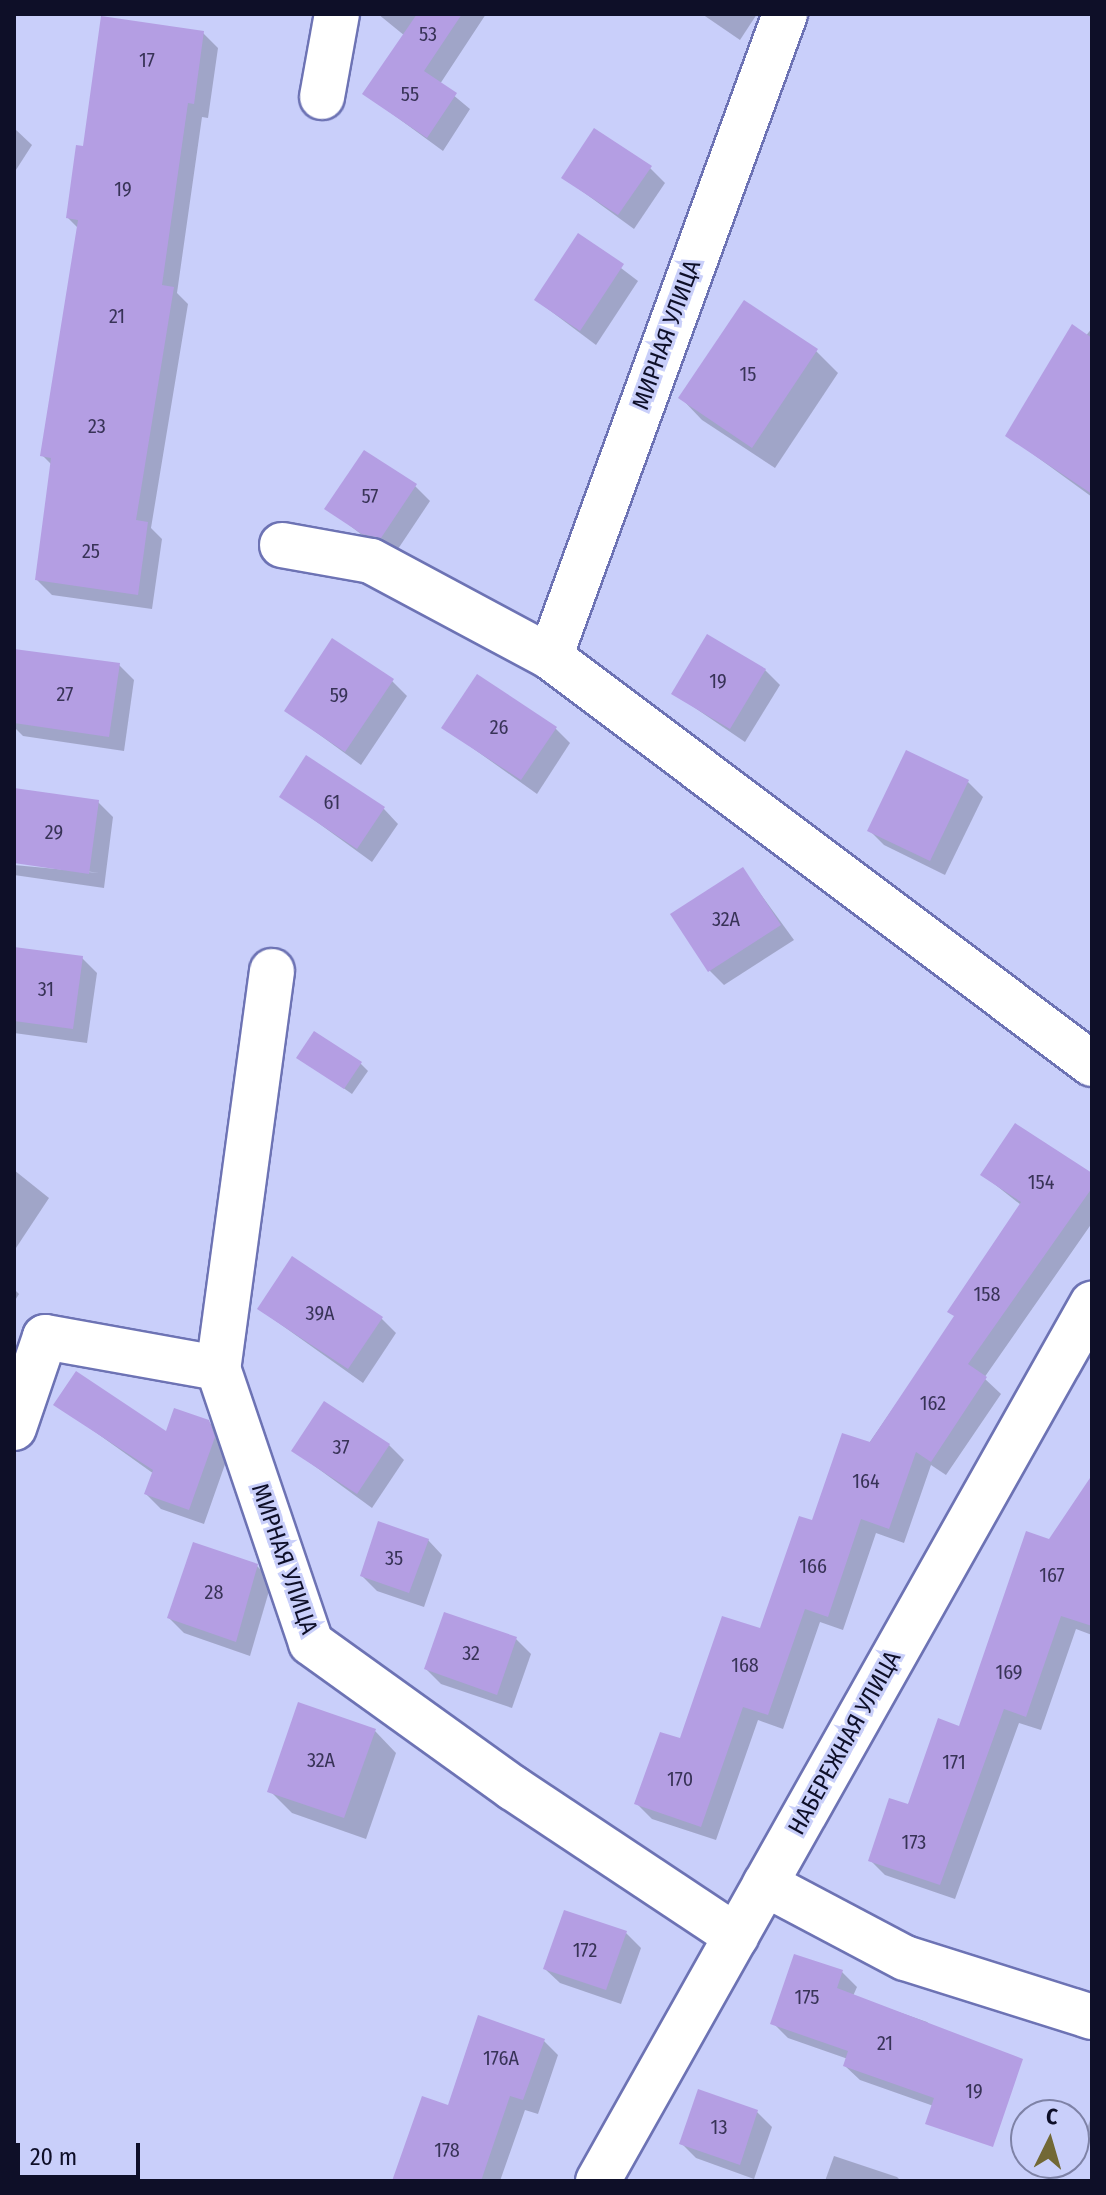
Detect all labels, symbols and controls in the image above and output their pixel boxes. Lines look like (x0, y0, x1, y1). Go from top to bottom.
house number: 53 (419, 22, 437, 46)
house number: 17 (139, 48, 155, 72)
house number: 55 (401, 82, 419, 106)
house number: 19 (114, 177, 132, 201)
street label: МИРНАЯ УЛИЦА (627, 256, 707, 414)
house number: 21 (109, 304, 125, 328)
house number: 15 (740, 362, 756, 386)
house number: 23 (88, 414, 106, 438)
house number: 57 (362, 484, 378, 508)
house number: 25 (82, 539, 100, 563)
house number: 19 (709, 669, 727, 693)
house number: 27 (57, 682, 73, 706)
house number: 59 (330, 683, 348, 707)
house number: 26 (490, 715, 508, 739)
house number: 61 (324, 790, 340, 814)
house number: 29 (45, 820, 63, 844)
house number: 32А (712, 907, 740, 931)
house number: 31 (38, 977, 54, 1001)
house number: 154 (1028, 1170, 1054, 1194)
house number: 158 (974, 1282, 1000, 1306)
house number: 39А (306, 1301, 334, 1325)
house number: 162 (920, 1391, 946, 1415)
house number: 37 (332, 1435, 350, 1459)
house number: 164 (852, 1469, 880, 1493)
street label: МИРНАЯ УЛИЦА (245, 1480, 323, 1638)
house number: 35 (385, 1546, 403, 1570)
house number: 166 (799, 1554, 827, 1578)
house number: 167 (1039, 1563, 1065, 1587)
house number: 28 (205, 1580, 223, 1604)
house number: 32 (462, 1641, 480, 1665)
street label: НАБЕРЕЖНАЯ УЛИЦА (783, 1646, 907, 1840)
house number: 168 (731, 1653, 759, 1677)
house number: 169 (995, 1660, 1023, 1684)
house number: 32А (307, 1748, 335, 1772)
house number: 171 (942, 1750, 966, 1774)
house number: 170 (667, 1767, 693, 1791)
house number: 173 (902, 1830, 926, 1854)
house number: 172 (573, 1938, 597, 1962)
house number: 175 (795, 1985, 819, 2009)
house number: 21 (877, 2031, 893, 2055)
house number: 176А (483, 2046, 519, 2070)
house number: 19 (965, 2079, 983, 2103)
north arrow (1010, 2099, 1090, 2179)
text: С (1045, 2103, 1059, 2131)
house number: 13 (711, 2115, 727, 2139)
scale bar (20, 2127, 144, 2177)
house number: 178 (434, 2138, 460, 2162)
text: 20 m (30, 2143, 77, 2171)

